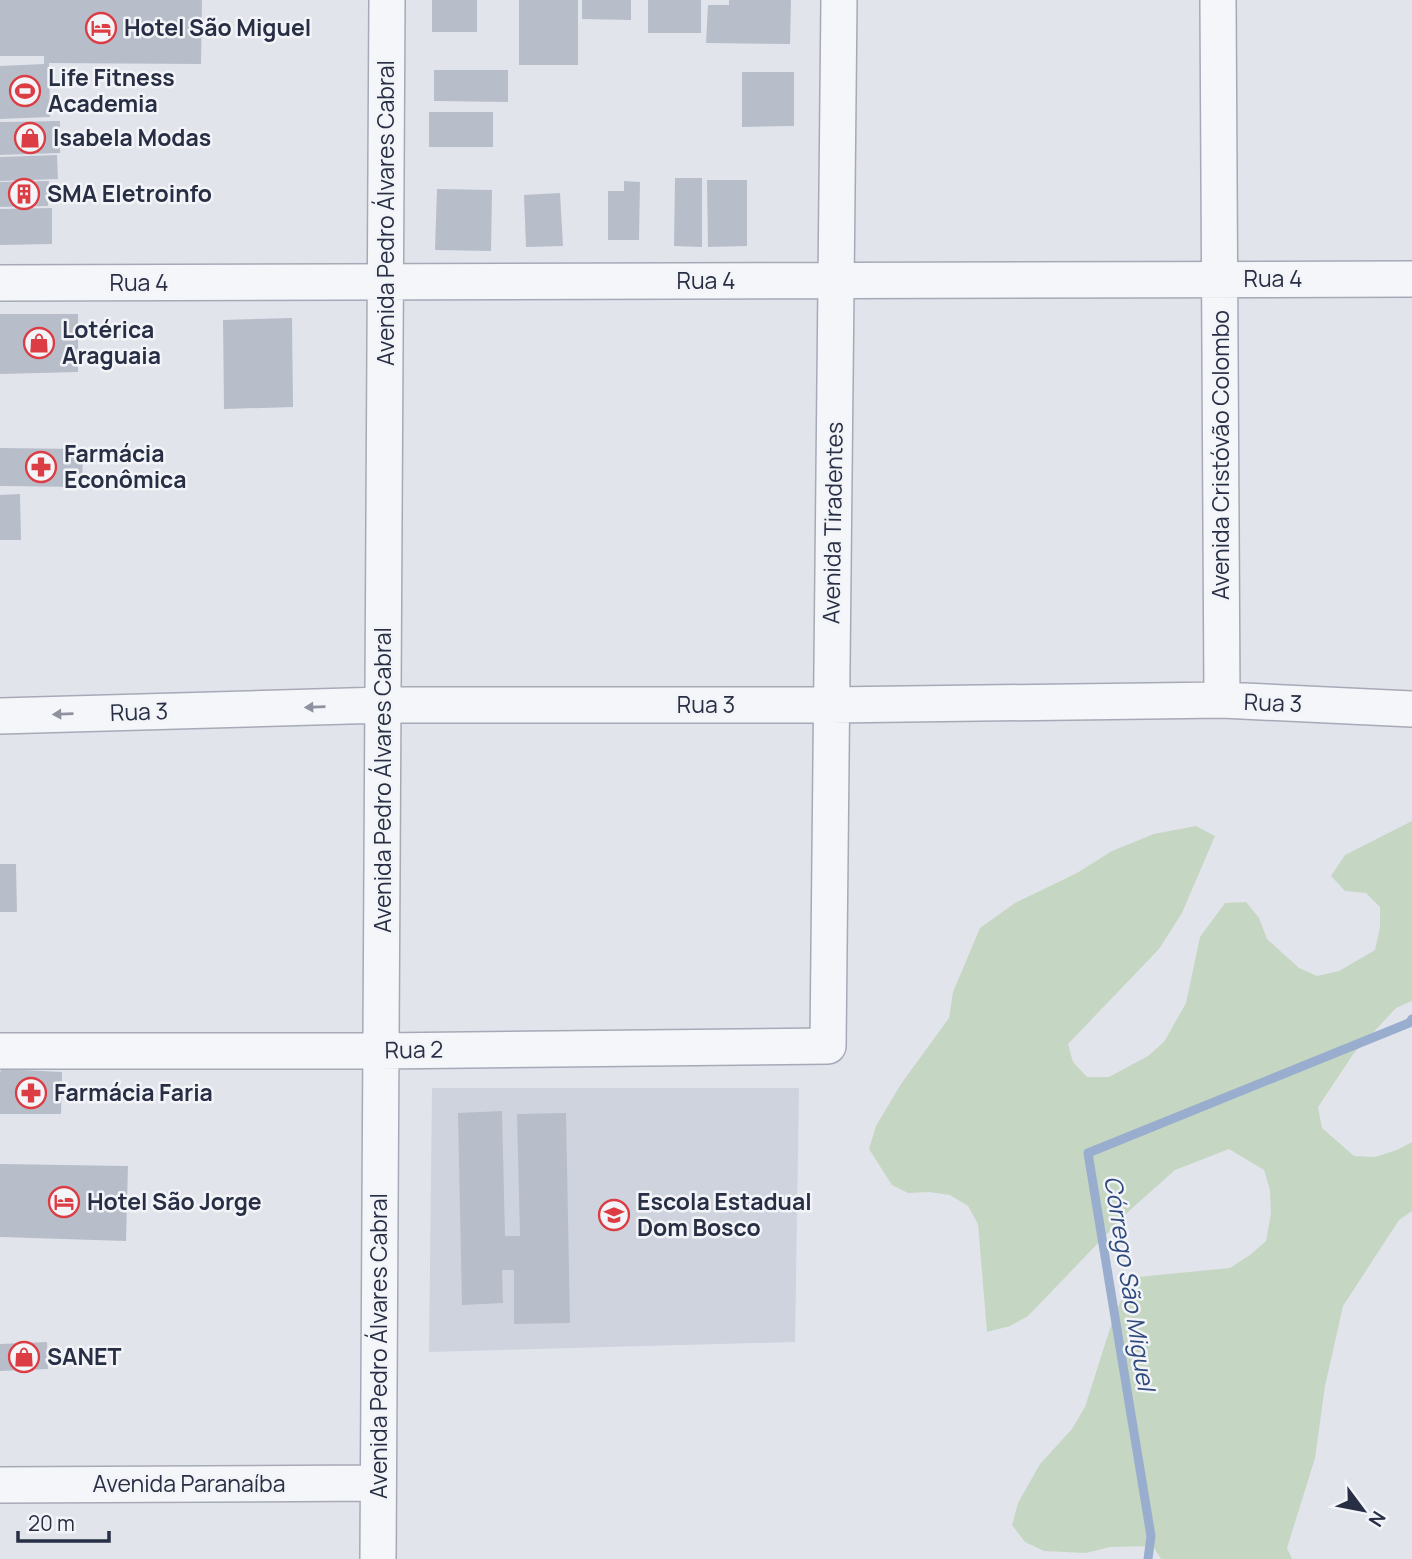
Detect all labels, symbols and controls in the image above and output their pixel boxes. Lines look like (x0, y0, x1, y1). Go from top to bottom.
hotel icon: Hotel São Miguel (84, 11, 118, 45)
place label: Hotel São Miguel (124, 11, 311, 43)
street label: Avenida Pedro Álvares Cabral (369, 60, 401, 366)
place label: Life Fitness Academia (48, 61, 175, 119)
sports icon: Life Fitness Academia (8, 74, 42, 108)
shop icon: Isabela Modas (13, 121, 47, 155)
place label: Isabela Modas (53, 121, 211, 153)
building icon: SMA Eletroinfo (7, 177, 41, 211)
place label: SMA Eletroinfo (47, 177, 212, 209)
street label: Rua 4 (1243, 262, 1303, 294)
street label: Rua 4 (676, 264, 736, 296)
street label: Rua 4 (109, 266, 169, 298)
street label: Avenida Cristóvão Colombo (1204, 310, 1236, 600)
place label: Lotérica Araguaia (62, 313, 161, 371)
shop icon: Lotérica Araguaia (22, 326, 56, 360)
street label: Avenida Tiradentes (814, 422, 850, 624)
place label: Farmácia Econômica (64, 437, 186, 495)
pharmacy icon: Farmácia Econômica (24, 450, 58, 484)
street label: Avenida Pedro Álvares Cabral (366, 627, 398, 933)
street label: Rua 3 (1243, 685, 1303, 719)
street label: Rua 3 (677, 688, 735, 720)
street label: Rua 3 (109, 694, 169, 728)
one-way arrow (304, 702, 326, 713)
one-way arrow (52, 708, 74, 720)
street label: Rua 2 (384, 1032, 444, 1066)
pharmacy icon: Farmácia Faria (14, 1076, 48, 1110)
place label: Farmácia Faria (54, 1076, 213, 1108)
water label: Córrego São Miguel (1097, 1173, 1164, 1396)
hotel icon: Hotel São Jorge (47, 1185, 81, 1219)
place label: Hotel São Jorge (87, 1185, 262, 1217)
place label: Escola Estadual Dom Bosco (637, 1185, 812, 1243)
street label: Avenida Pedro Álvares Cabral (362, 1193, 394, 1499)
school or university icon: Escola Estadual Dom Bosco (597, 1198, 631, 1232)
shop icon: SANET (7, 1340, 41, 1374)
place label: SANET (47, 1340, 122, 1372)
street label: Avenida Paranaíba (93, 1467, 285, 1499)
north arrow (1328, 1475, 1398, 1545)
scale bar (18, 1500, 108, 1544)
text: N (1363, 1506, 1392, 1532)
text: 20 m (28, 1509, 75, 1537)

